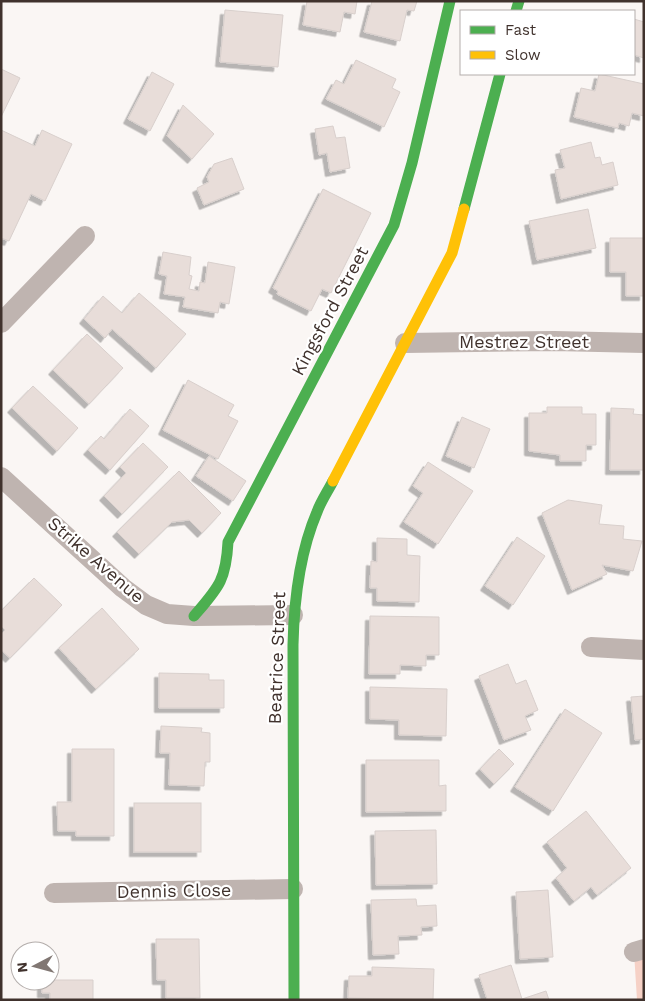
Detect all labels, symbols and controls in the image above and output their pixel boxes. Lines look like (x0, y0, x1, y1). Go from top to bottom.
legend (460, 10, 635, 75)
text: Fast (505, 21, 537, 39)
text: Slow (505, 46, 541, 64)
street label: Kingsford Street (287, 242, 373, 379)
street label: Mestrez Street (459, 331, 589, 352)
street label: Strike Avenue (44, 512, 149, 607)
street label: Beatrice Street (264, 591, 289, 725)
street label: Dennis Close (117, 879, 231, 902)
north arrow (10, 941, 60, 991)
text: N (14, 961, 31, 973)

